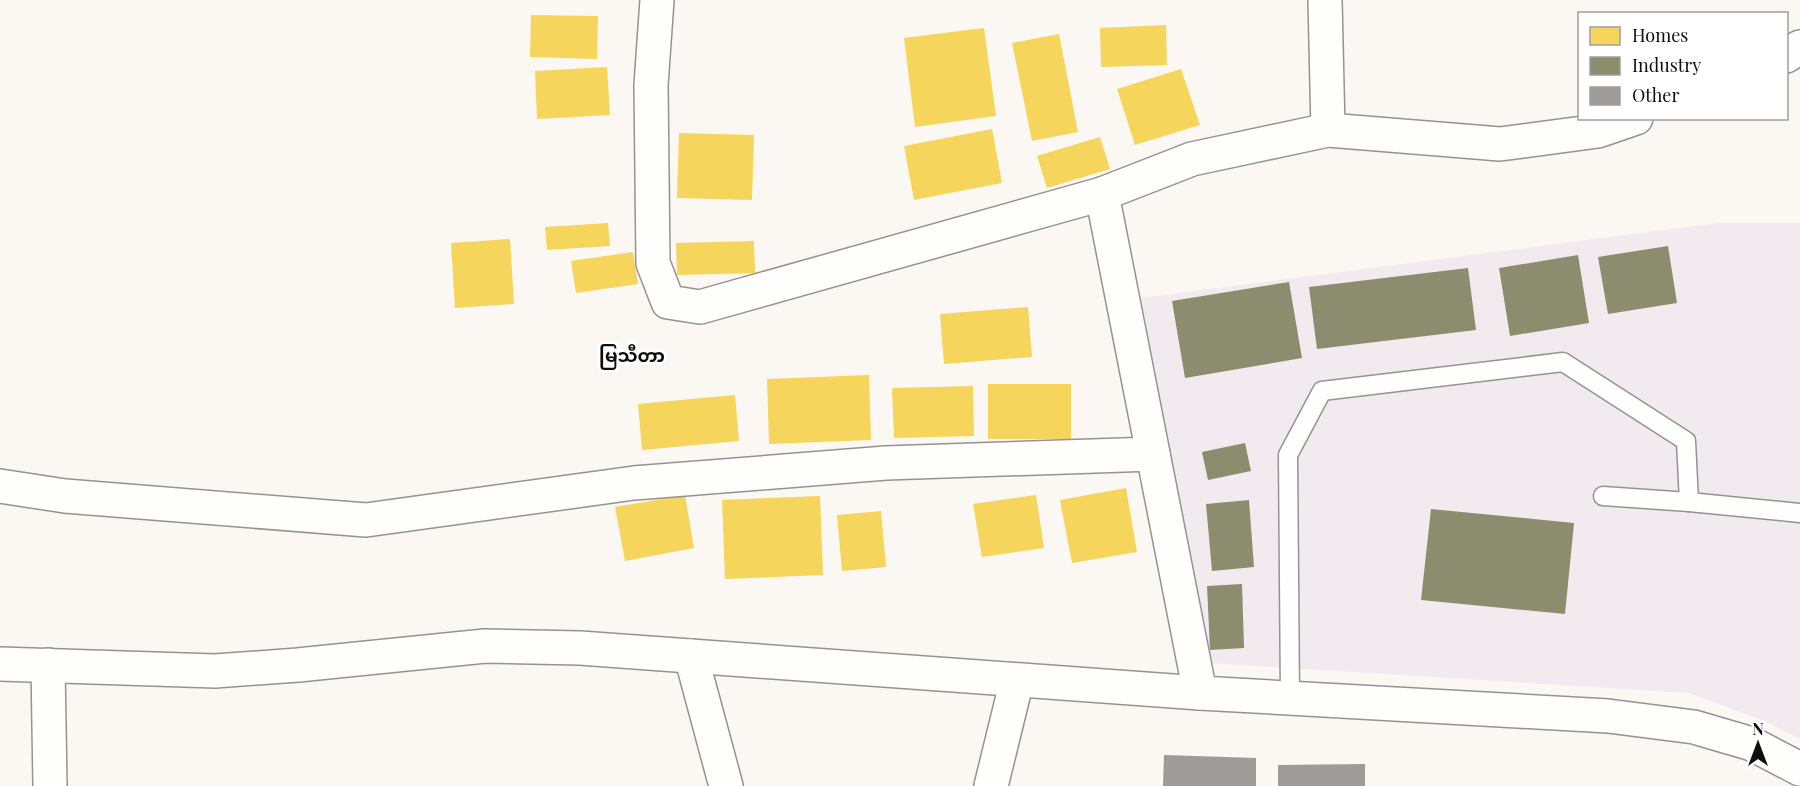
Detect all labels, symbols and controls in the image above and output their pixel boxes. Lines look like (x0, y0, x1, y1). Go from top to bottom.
legend (1578, 12, 1788, 120)
text: Homes (1632, 23, 1688, 47)
text: Industry (1632, 53, 1701, 77)
text: Other (1632, 83, 1679, 107)
district label: မြသီတာ (599, 343, 665, 370)
north arrow (1728, 714, 1788, 774)
text: N (1752, 718, 1764, 739)

